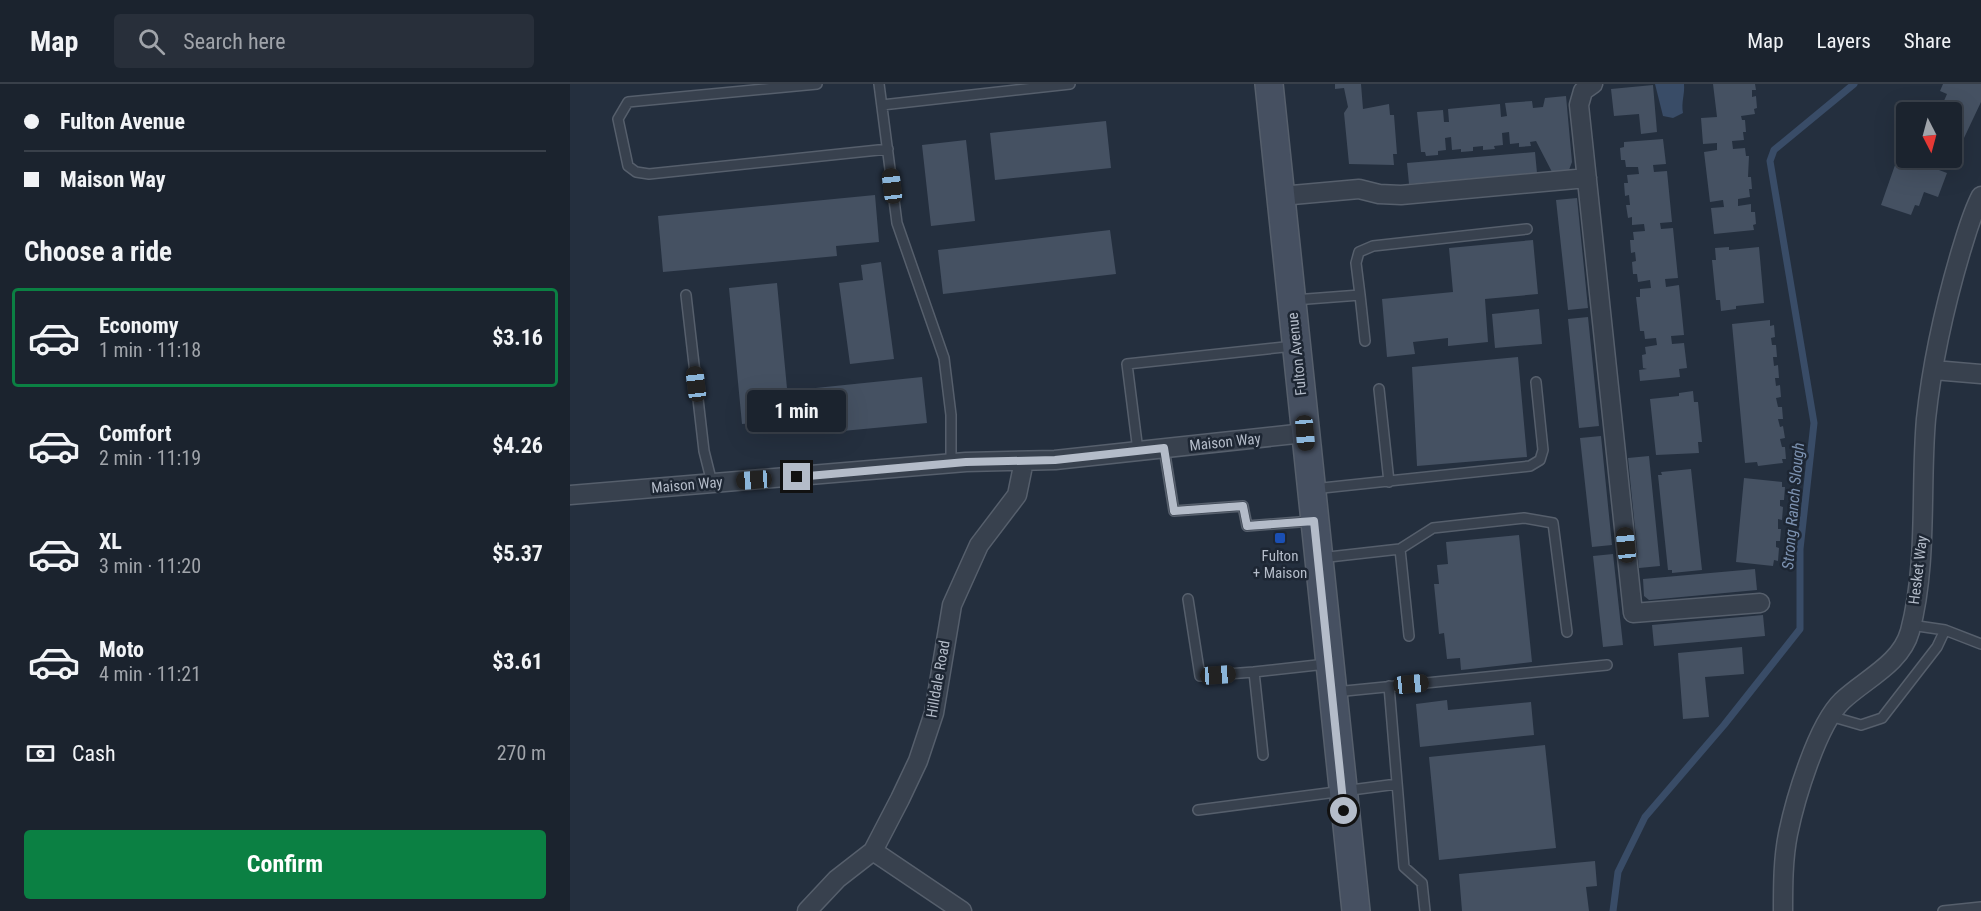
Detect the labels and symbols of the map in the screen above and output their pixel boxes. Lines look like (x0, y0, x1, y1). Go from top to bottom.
north arrow (1896, 102, 1962, 168)
car (881, 167, 903, 205)
street label: Fulton Avenue (1284, 312, 1310, 396)
car (685, 365, 707, 403)
callout: 1 min (748, 390, 846, 432)
car (1294, 414, 1316, 452)
street label: Maison Way (1188, 429, 1262, 455)
water label: Strong Ranch Slough (1778, 442, 1808, 570)
route end (783, 463, 810, 490)
car (735, 470, 773, 490)
street label: Maison Way (651, 473, 723, 497)
car (1615, 526, 1637, 564)
marker: Fulton + Maison (1273, 531, 1287, 545)
street label: Hesket Way (1905, 535, 1931, 605)
place label: Fulton + Maison (1253, 547, 1307, 582)
street label: Hilldale Road (922, 639, 954, 719)
car (1199, 665, 1237, 685)
car (1392, 673, 1430, 695)
route start (1330, 797, 1357, 824)

